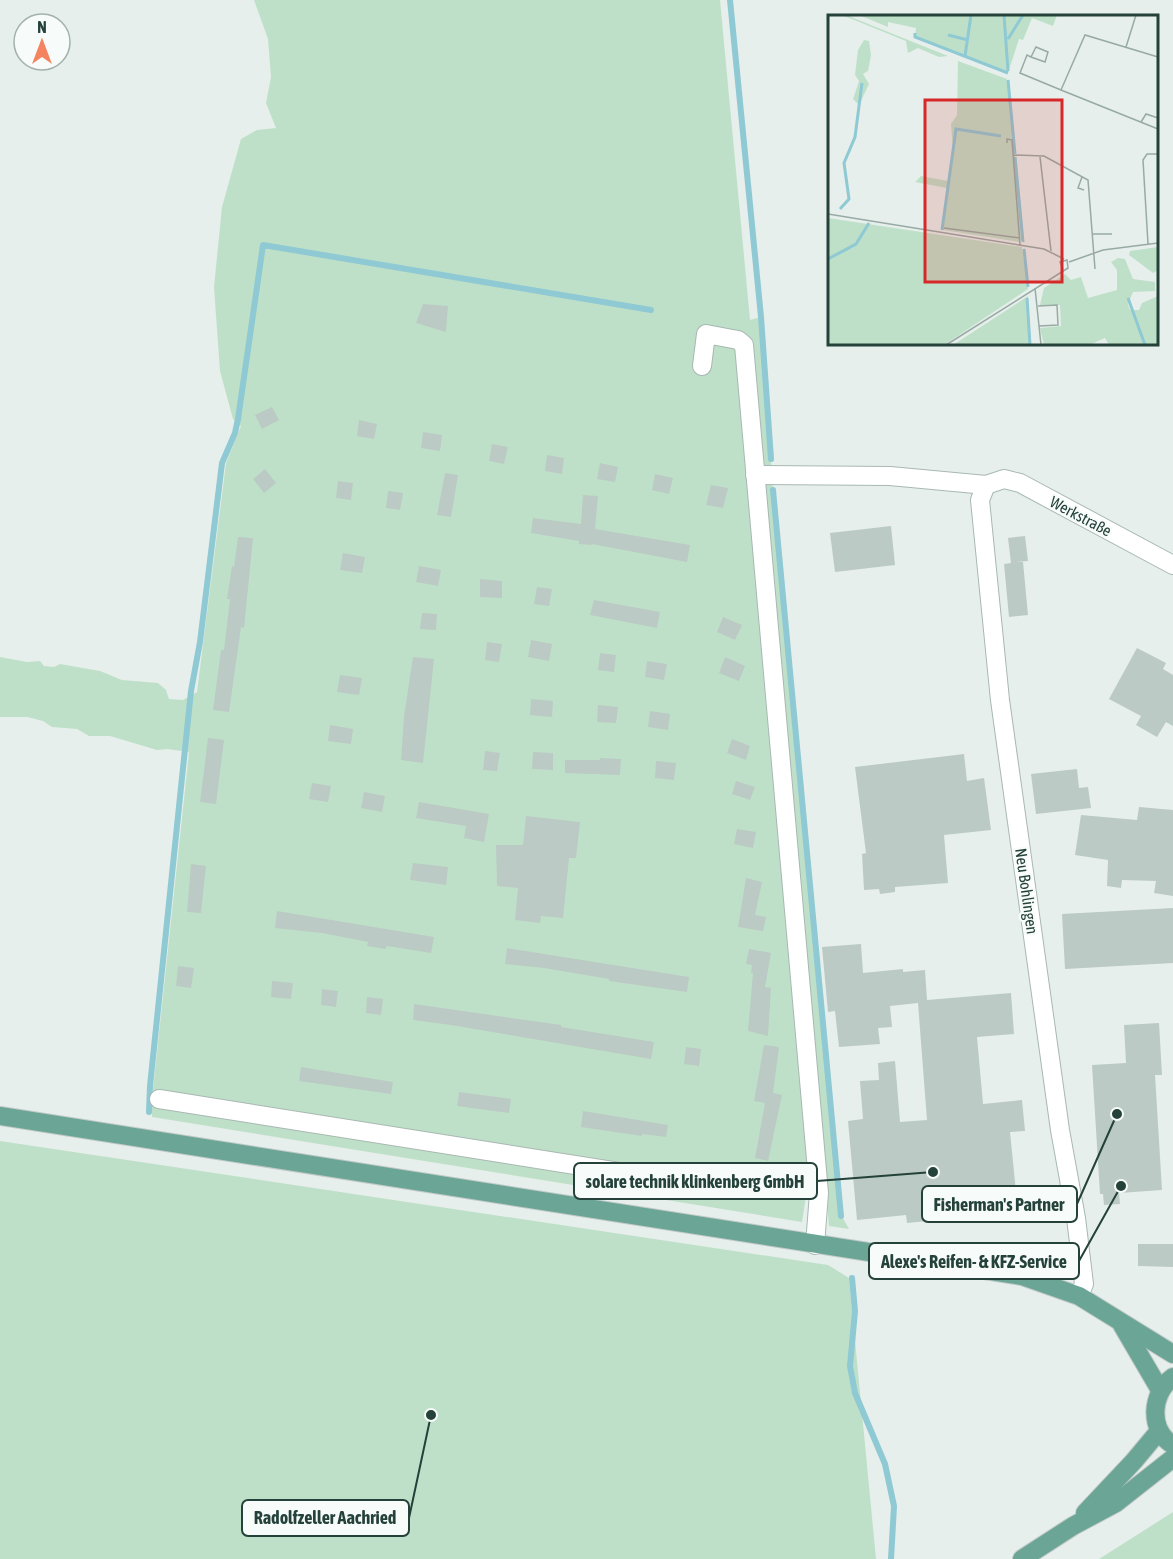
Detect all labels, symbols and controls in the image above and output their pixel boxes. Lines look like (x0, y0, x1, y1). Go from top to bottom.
north arrow (12, 12, 72, 72)
inset map (828, 15, 1158, 345)
text: N (37, 18, 47, 36)
street label: Werkstraße (1047, 492, 1115, 540)
street label: Neu Bohlingen (1011, 847, 1042, 935)
callout: solare technik klinkenberg GmbH (574, 1163, 817, 1199)
text: solare technik klinkenberg GmbH (586, 1171, 804, 1192)
callout: Fisherman's Partner (922, 1186, 1077, 1222)
text: Fisherman's Partner (934, 1194, 1065, 1215)
callout: Alexe's Reifen- & KFZ-Service (869, 1243, 1079, 1279)
text: Alexe's Reifen- & KFZ-Service (880, 1251, 1067, 1272)
callout: Radolfzeller Aachried (242, 1500, 409, 1536)
text: Radolfzeller Aachried (254, 1507, 396, 1528)

